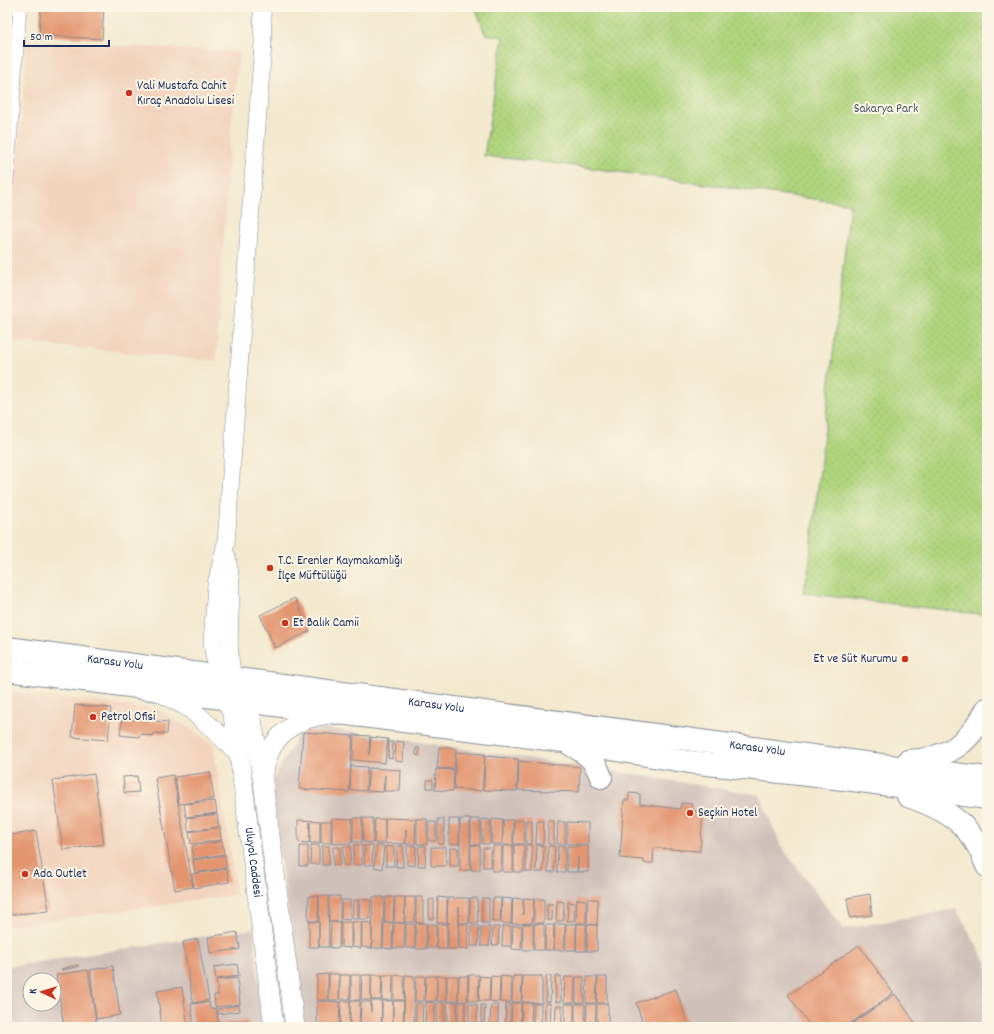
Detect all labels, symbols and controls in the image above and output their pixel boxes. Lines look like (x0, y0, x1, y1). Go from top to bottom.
scale bar (24, 22, 109, 48)
text: 50 m (30, 29, 53, 46)
place label: Vali Mustafa Cahit Kıraç Anadolu Lisesi (137, 77, 235, 111)
marker: Vali Mustafa Cahit Kıraç Anadolu Lisesi (124, 88, 134, 98)
park label: Sakarya Park (854, 100, 918, 119)
place label: T.C. Erenler Kaymakamlığı İlçe Müftülüğü (278, 552, 402, 586)
marker: T.C. Erenler Kaymakamlığı İlçe Müftülüğü (265, 563, 275, 573)
place label: Et Balık Camii (293, 614, 360, 633)
marker: Et Balık Camii (280, 618, 290, 628)
street label: Karasu Yolu (86, 649, 144, 676)
place label: Et ve Süt Kurumu (814, 650, 897, 669)
marker: Et ve Süt Kurumu (900, 654, 910, 664)
street label: Karasu Yolu (407, 692, 465, 719)
place label: Petrol Ofisi (101, 708, 156, 727)
marker: Petrol Ofisi (88, 712, 98, 722)
street label: Karasu Yolu (728, 735, 787, 762)
place label: Seçkin Hotel (698, 804, 757, 823)
marker: Seçkin Hotel (685, 808, 695, 818)
street label: Uluyol Caddesi (239, 826, 267, 899)
place label: Ada Outlet (33, 865, 87, 884)
marker: Ada Outlet (20, 869, 30, 879)
north arrow (22, 972, 62, 1012)
text: K (26, 988, 42, 995)

